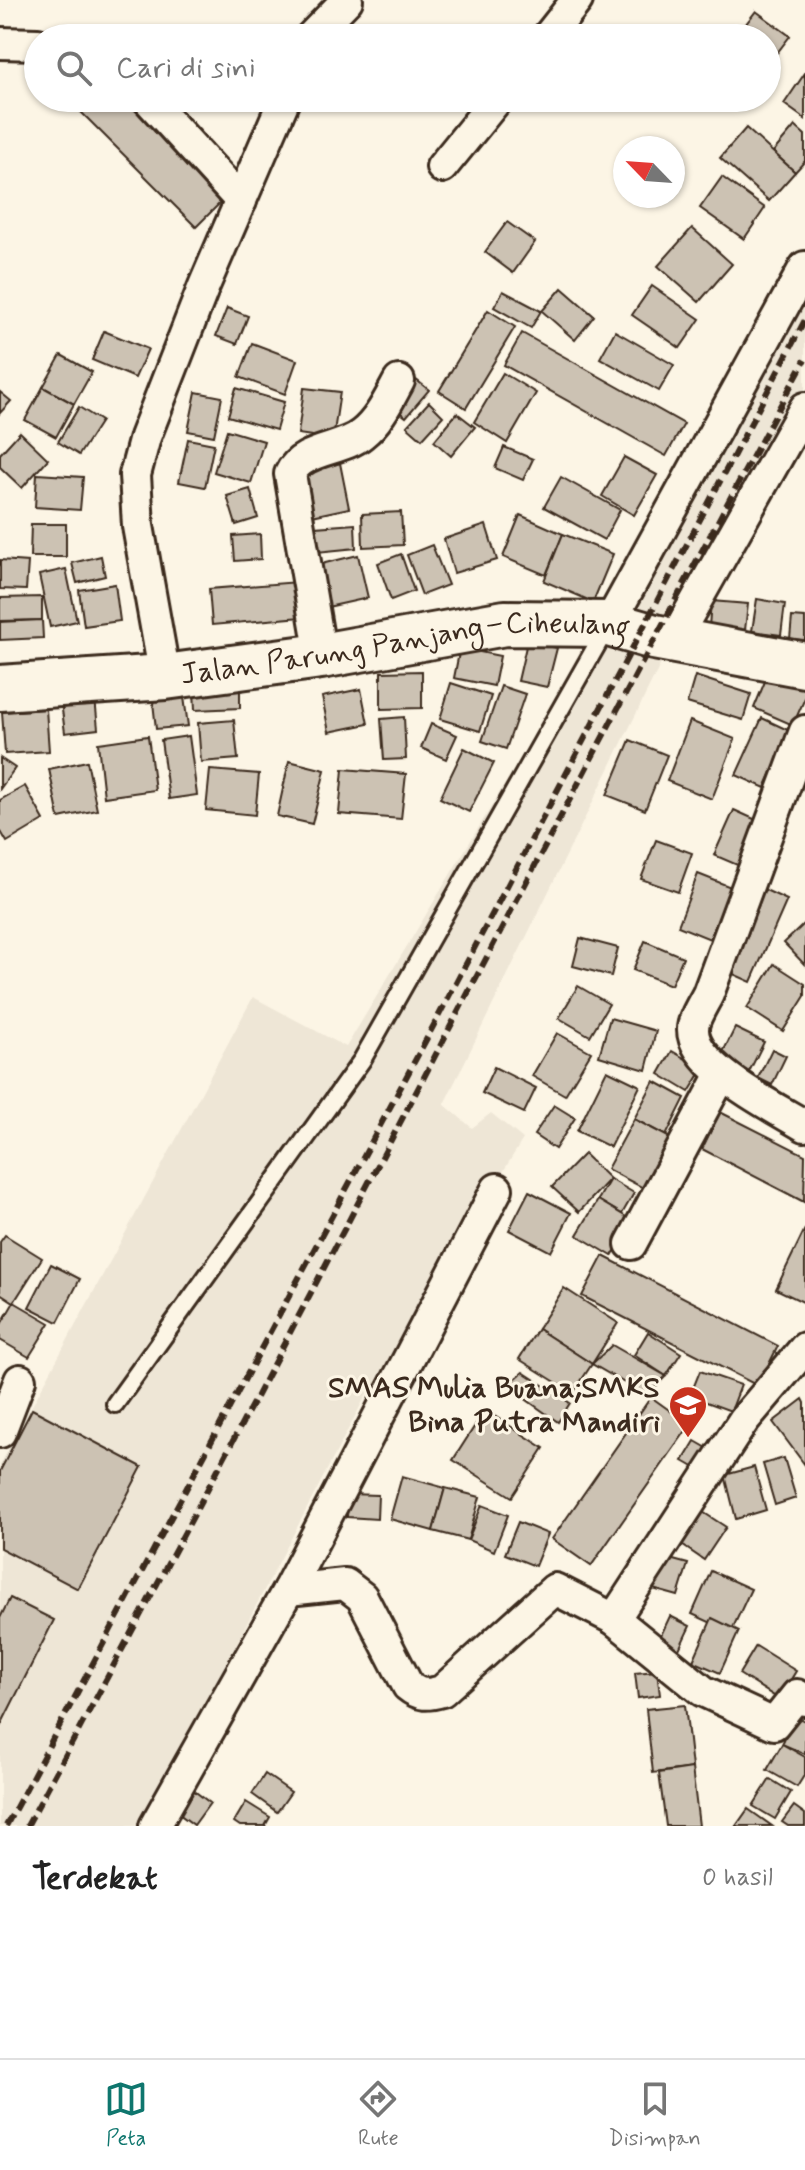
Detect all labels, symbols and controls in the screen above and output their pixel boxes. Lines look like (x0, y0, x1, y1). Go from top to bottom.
search box (24, 24, 781, 112)
icon: search (52, 46, 96, 90)
text: Cari di sini (116, 49, 256, 88)
north arrow (613, 136, 685, 208)
street label: Jalan Parung Panjang–Ciheulang (178, 604, 635, 694)
place label: SMAS Mulia Buana;SMKS Bina Putra Mandiri (328, 1369, 660, 1442)
school or university icon: SMAS Mulia Buana;SMKS Bina Putra Mandiri (667, 1384, 709, 1439)
text: Terdekat (32, 1856, 158, 1901)
text: 0 hasil (702, 1861, 773, 1895)
tab: Peta (104, 2077, 148, 2153)
tab: Rute (356, 2077, 400, 2153)
tab: Disimpan (609, 2077, 701, 2153)

